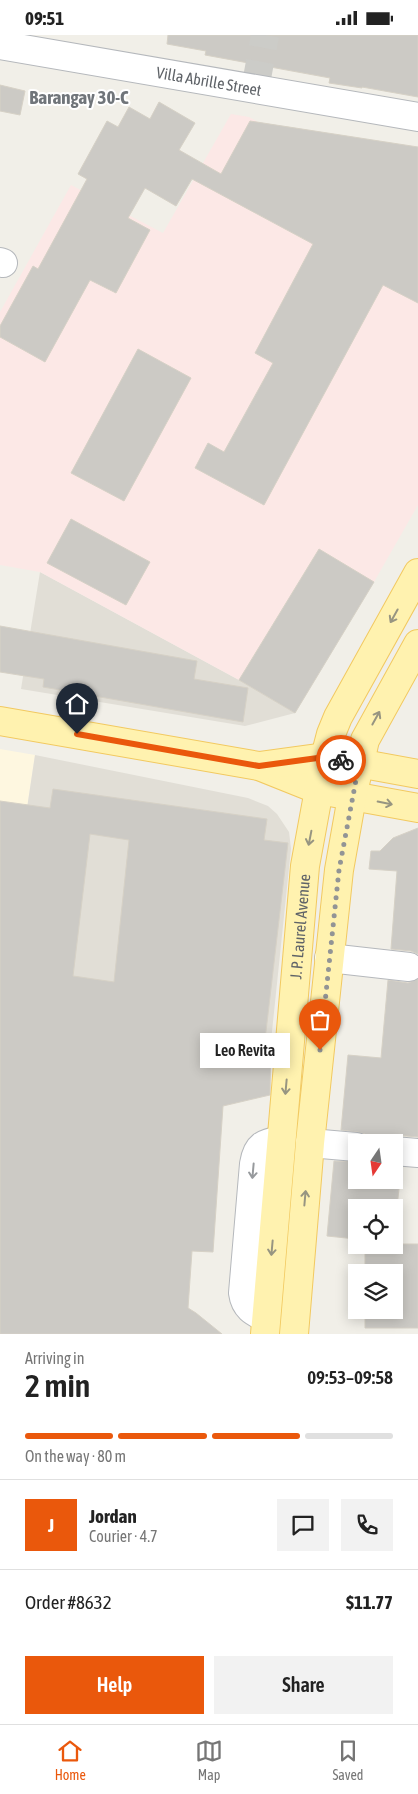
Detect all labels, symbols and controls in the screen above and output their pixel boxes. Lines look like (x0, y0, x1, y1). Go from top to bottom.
text: 09:51 (25, 7, 64, 29)
street label: Villa Abrille Street (155, 63, 263, 99)
district label: Barangay 30-C (29, 86, 129, 108)
one-way arrow (389, 608, 399, 622)
pin (56, 683, 98, 734)
icon: home (63, 690, 91, 718)
one-way arrow (371, 711, 381, 726)
courier (316, 735, 366, 785)
icon: bike (327, 746, 355, 774)
one-way arrow (377, 799, 393, 809)
one-way arrow (304, 829, 314, 845)
street label: J. P. Laurel Avenue (286, 873, 313, 980)
pin (299, 999, 341, 1050)
icon: bag (306, 1006, 334, 1034)
callout: Leo Revita (200, 1033, 290, 1067)
text: Leo Revita (215, 1041, 275, 1059)
one-way arrow (281, 1078, 291, 1094)
north arrow (348, 1134, 402, 1189)
map controls (348, 1134, 403, 1319)
one-way arrow (248, 1163, 258, 1179)
one-way arrow (301, 1191, 310, 1207)
button: locate (348, 1199, 403, 1254)
one-way arrow (267, 1240, 277, 1256)
button: layers (348, 1264, 403, 1319)
text: Arriving in (25, 1349, 85, 1367)
text: 09:53–09:58 (307, 1366, 393, 1388)
text: 2 min (25, 1367, 90, 1404)
text: On the way · 80 m (25, 1447, 126, 1465)
button: chat (277, 1499, 329, 1551)
button: phone (341, 1499, 393, 1551)
text: Jordan (89, 1505, 137, 1527)
text: J (48, 1514, 54, 1536)
text: Courier · 4.7 (89, 1527, 158, 1545)
text: Order #8632 (25, 1591, 112, 1613)
text: $11.77 (346, 1591, 393, 1613)
button: Help (25, 1656, 204, 1714)
button: Share (214, 1656, 393, 1714)
tab: Home (55, 1737, 86, 1783)
tab: Map (195, 1737, 223, 1783)
tab: Saved (332, 1737, 363, 1783)

